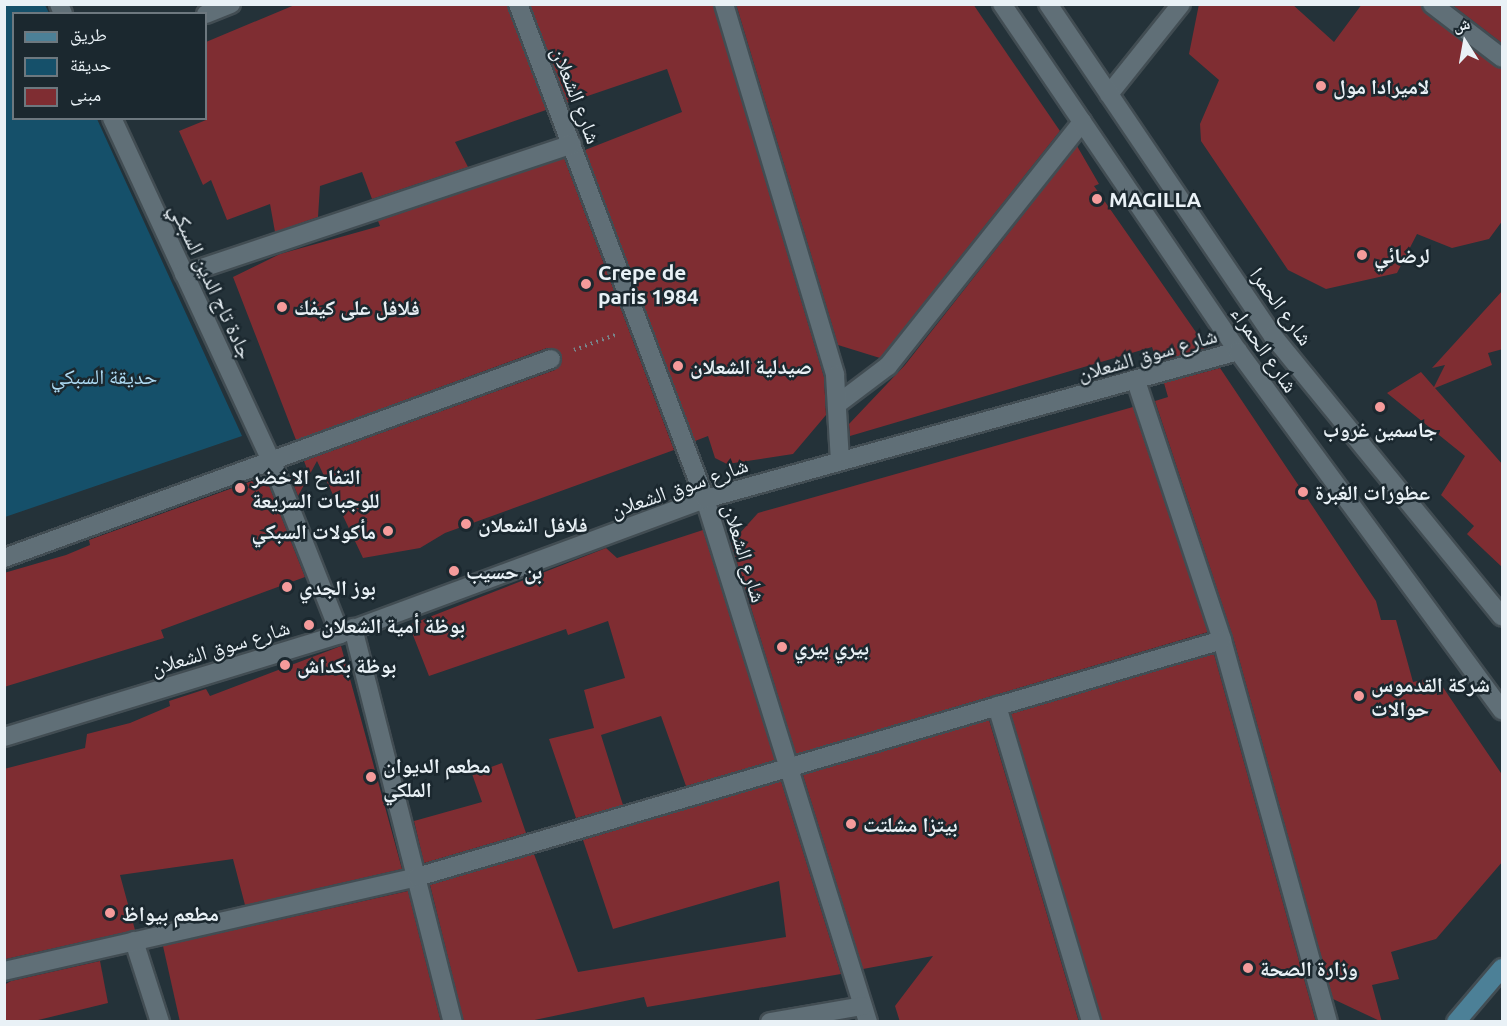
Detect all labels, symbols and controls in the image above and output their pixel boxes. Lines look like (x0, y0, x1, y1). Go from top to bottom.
legend (12, 12, 207, 120)
north arrow (1435, 12, 1495, 72)
text: ش (1452, 14, 1472, 35)
text: طريق (70, 24, 107, 44)
street label: شارع الشعلان (547, 43, 607, 147)
text: حديقة (70, 54, 111, 74)
place label: لاميرادا مول (1333, 73, 1429, 99)
marker: لاميرادا مول (1314, 79, 1328, 93)
text: مبنى (70, 84, 101, 104)
place label: MAGILLA (1109, 186, 1201, 212)
marker: MAGILLA (1090, 192, 1104, 206)
street label: جادة تاج الدين السبكي (165, 199, 259, 363)
place label: لرضائي (1374, 242, 1430, 268)
marker: لرضائي (1355, 248, 1369, 262)
place label: Crepe de paris 1984 (598, 259, 699, 309)
street label: شارع الحمرا (1245, 262, 1319, 350)
marker: Crepe de paris 1984 (579, 277, 593, 291)
place label: فلافل على كيفك (294, 294, 420, 320)
marker: فلافل على كيفك (275, 300, 289, 314)
street label: شارع الحمراء (1226, 301, 1304, 397)
street label: شارع سوق الشعلان (1074, 322, 1220, 386)
place label: صيدلية الشعلان (690, 353, 812, 379)
marker: صيدلية الشعلان (671, 359, 685, 373)
park label: حديقة السبكي (51, 363, 157, 389)
marker: جاسمين غروب (1373, 400, 1387, 414)
place label: جاسمين غروب (1323, 416, 1437, 442)
street label: شارع سوق الشعلان (607, 452, 751, 522)
place label: التفاح الاخضر للوجبات السريعة (252, 463, 380, 513)
place label: عطورات الغبرة (1315, 479, 1430, 505)
marker: التفاح الاخضر للوجبات السريعة (233, 481, 247, 495)
marker: عطورات الغبرة (1296, 485, 1310, 499)
street label: شارع الشعلان (718, 501, 772, 605)
place label: فلافل الشعلان (478, 511, 588, 537)
marker: فلافل الشعلان (459, 517, 473, 531)
place label: مأكولات السبكي (252, 518, 376, 544)
marker: مأكولات السبكي (381, 524, 395, 538)
place label: بن حسيب (466, 558, 542, 584)
marker: بن حسيب (447, 564, 461, 578)
place label: بوز الجدي (299, 574, 376, 600)
marker: بوز الجدي (280, 580, 294, 594)
place label: بوظة أمية الشعلان (321, 612, 465, 638)
street label: شارع سوق الشعلان (147, 614, 293, 680)
marker: بوظة أمية الشعلان (302, 618, 316, 632)
place label: بيري بيري (794, 634, 869, 660)
marker: بيري بيري (775, 640, 789, 654)
place label: بوظة بكداش (297, 652, 396, 678)
marker: بوظة بكداش (278, 658, 292, 672)
place label: شركة القدموس حوالات (1371, 671, 1490, 721)
marker: شركة القدموس حوالات (1352, 689, 1366, 703)
place label: مطعم الديوان الملكي (383, 752, 491, 802)
marker: مطعم الديوان الملكي (364, 770, 378, 784)
place label: بيتزا مشلتت (863, 811, 958, 837)
marker: بيتزا مشلتت (844, 817, 858, 831)
place label: مطعم بيواظ (122, 900, 219, 926)
marker: مطعم بيواظ (103, 906, 117, 920)
place label: وزارة الصحة (1260, 955, 1358, 981)
marker: وزارة الصحة (1241, 961, 1255, 975)

